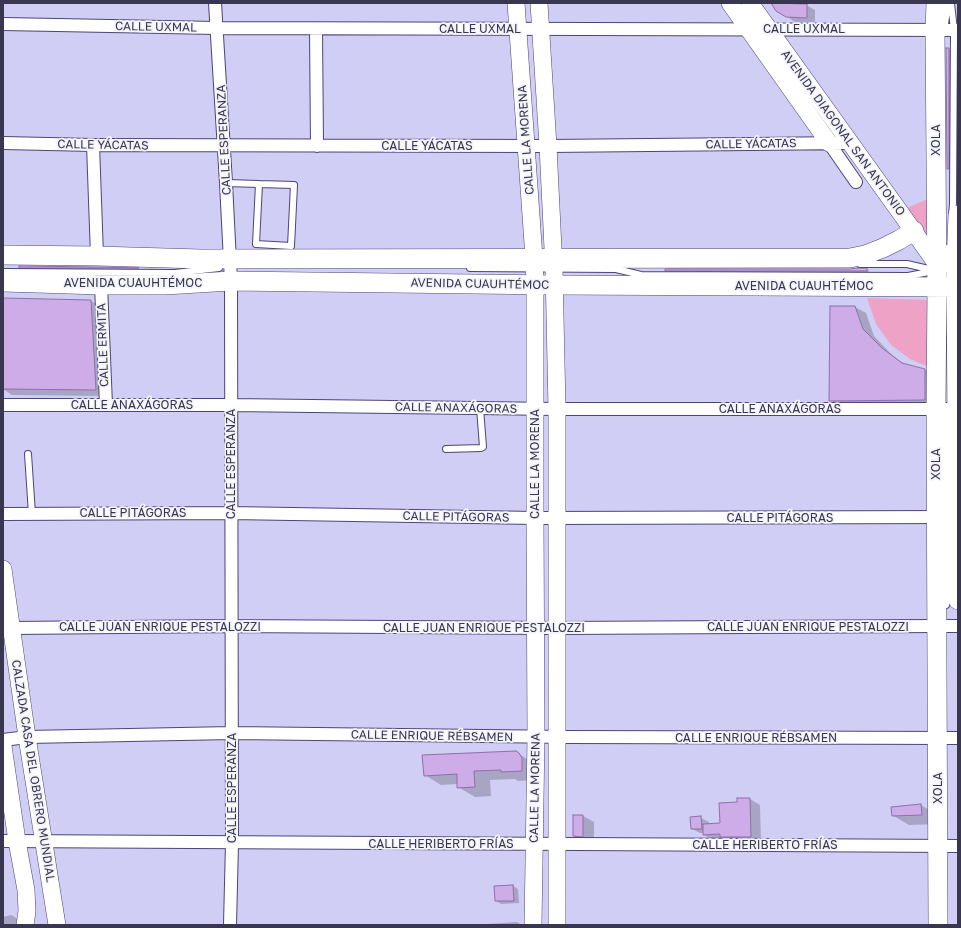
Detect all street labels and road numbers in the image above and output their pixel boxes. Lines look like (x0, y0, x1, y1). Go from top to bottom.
street label: CALLE UXMAL (115, 19, 197, 35)
street label: CALLE UXMAL (439, 22, 521, 36)
street label: CALLE UXMAL (763, 22, 845, 36)
street label: AVENIDA DIAGONAL SAN ANTONIO (778, 47, 908, 219)
street label: CALLE ESPERANZA (214, 84, 234, 196)
street label: CALLE LA MORENA (515, 85, 537, 195)
street label: XOLA (929, 124, 943, 156)
street label: CALLE YÁCATAS (705, 136, 797, 152)
street label: CALLE YÁCATAS (57, 137, 149, 153)
street label: CALLE YÁCATAS (381, 139, 473, 153)
street label: AVENIDA CUAUHTÉMOC (64, 276, 202, 290)
street label: AVENIDA CUAUHTÉMOC (411, 276, 549, 292)
street label: AVENIDA CUAUHTÉMOC (735, 279, 873, 293)
street label: CALLE ERMITA (94, 303, 112, 387)
street label: CALLE ANAXÁGORAS (71, 398, 193, 412)
street label: CALLE ANAXÁGORAS (395, 400, 517, 416)
street label: CALLE ANAXÁGORAS (719, 402, 841, 416)
street label: CALLE ESPERANZA (224, 409, 238, 519)
street label: CALLE LA MORENA (528, 409, 542, 519)
street label: XOLA (929, 448, 943, 480)
street label: CALLE PITÁGORAS (80, 506, 186, 520)
street label: CALLE PITÁGORAS (402, 509, 510, 525)
street label: CALLE PITÁGORAS (727, 511, 833, 525)
street label: CALLE JUAN ENRIQUE PESTALOZZI (59, 620, 261, 634)
street label: CALLE JUAN ENRIQUE PESTALOZZI (707, 620, 909, 634)
street label: CALLE JUAN ENRIQUE PESTALOZZI (383, 621, 585, 635)
street label: CALZADA CASA DEL OBRERO MUNDIAL (8, 659, 58, 883)
street label: CALLE ENRIQUE RÉBSAMEN (351, 727, 513, 745)
street label: CALLE ENRIQUE RÉBSAMEN (675, 731, 837, 745)
street label: CALLE ESPERANZA (225, 733, 239, 843)
street label: CALLE LA MORENA (527, 733, 543, 843)
street label: XOLA (931, 772, 945, 804)
street label: CALLE HERIBERTO FRÍAS (368, 837, 514, 851)
street label: CALLE HERIBERTO FRÍAS (692, 838, 838, 852)

